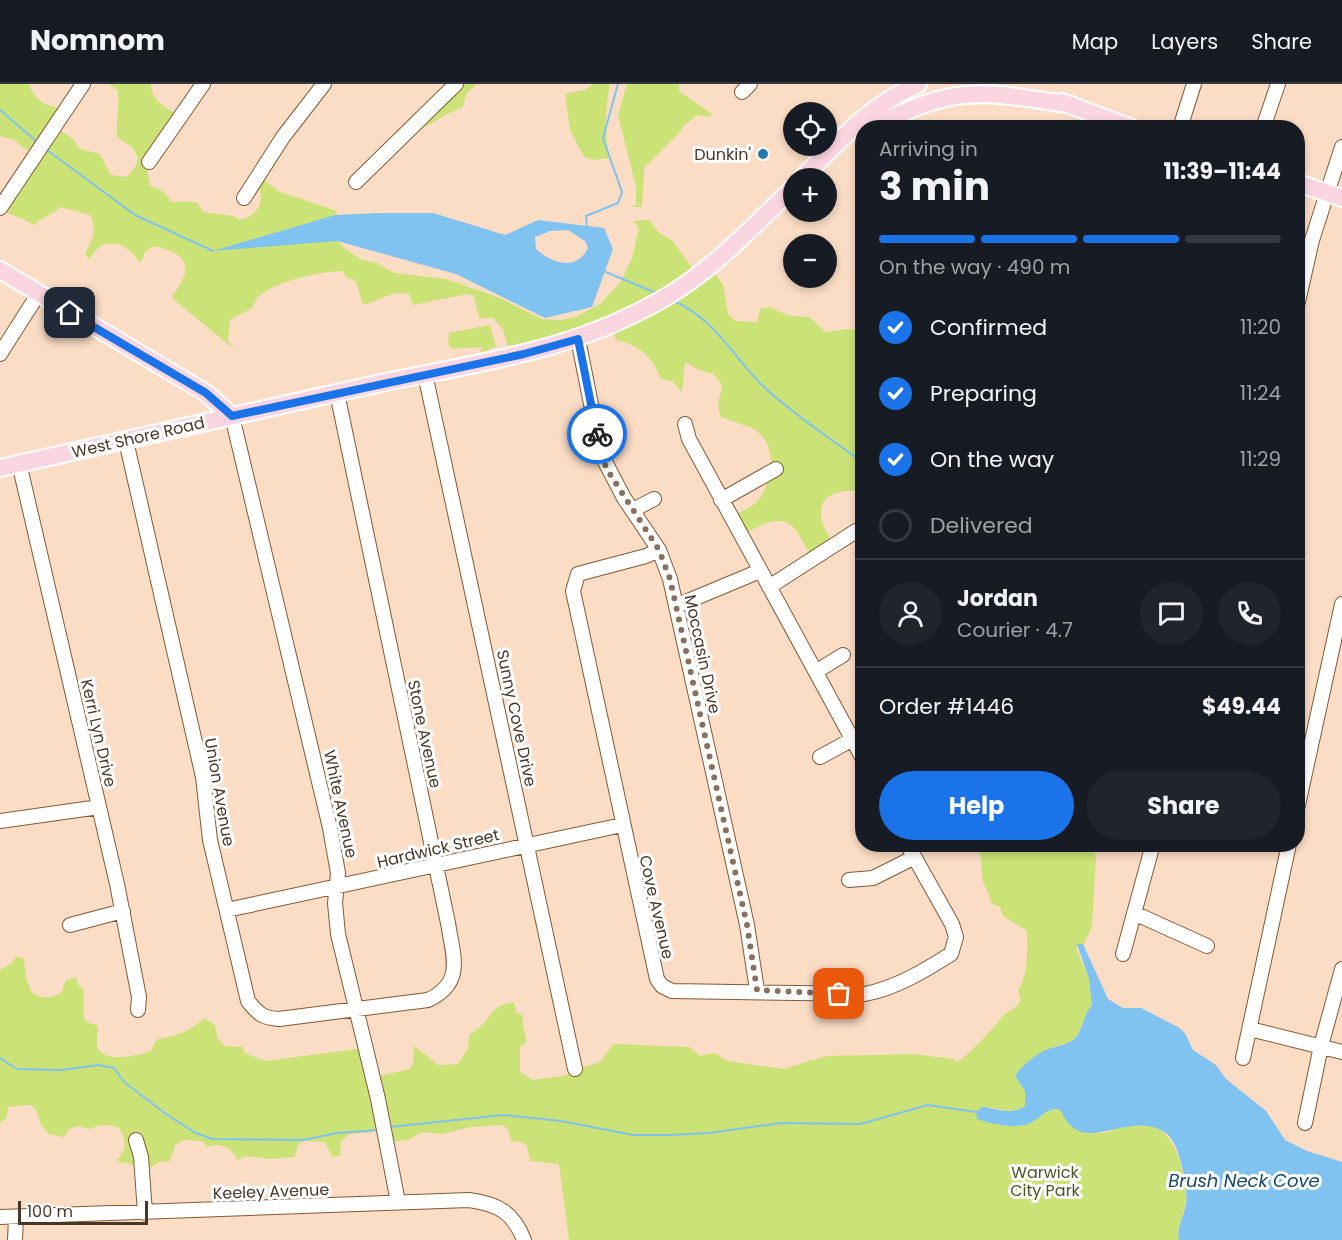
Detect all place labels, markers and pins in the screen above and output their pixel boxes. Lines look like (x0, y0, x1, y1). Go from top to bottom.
place label: Dunkin' (694, 143, 751, 166)
marker: Dunkin' (756, 147, 770, 161)
pin (44, 287, 95, 338)
pin (813, 968, 864, 1019)

